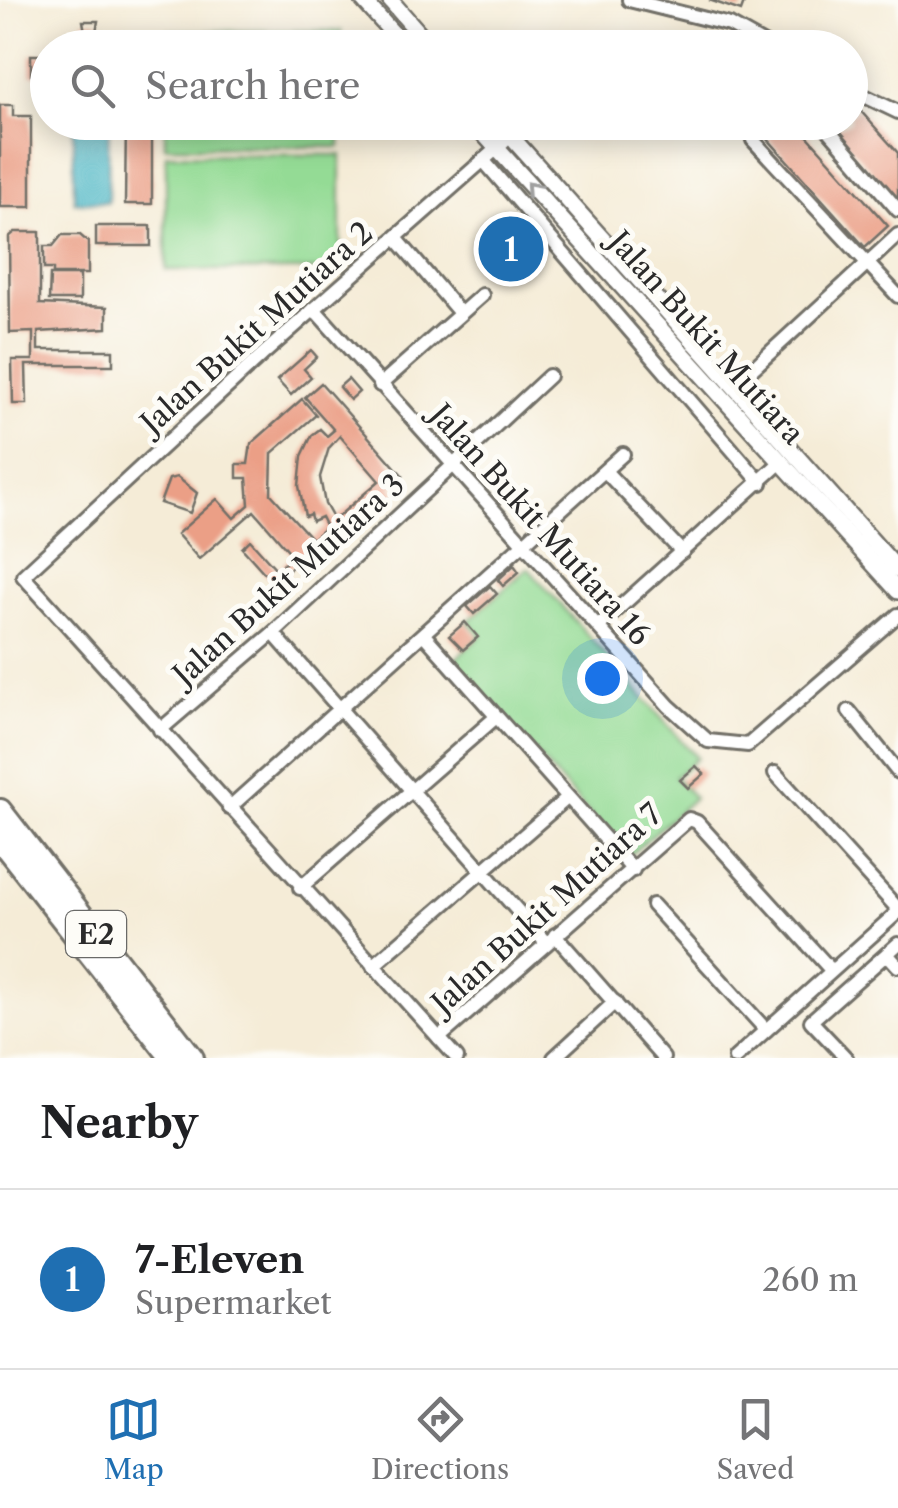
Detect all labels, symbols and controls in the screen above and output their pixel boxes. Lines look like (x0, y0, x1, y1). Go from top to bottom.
search box (30, 30, 868, 140)
icon: search (65, 58, 120, 113)
text: Search here (145, 62, 360, 109)
one-way arrow (526, 181, 544, 200)
pin: 1 (478, 212, 544, 286)
street label: Jalan Bukit Mutiara 2 (130, 214, 380, 444)
street label: Jalan Bukit Mutiara (598, 220, 812, 452)
street label: Jalan Bukit Mutiara 16 (420, 393, 659, 653)
street label: Jalan Bukit Mutiara 3 (162, 466, 412, 696)
your location (577, 653, 628, 704)
street label: Jalan Bukit Mutiara 7 (421, 795, 669, 1024)
road number: E2 (66, 911, 126, 957)
text: Nearby (40, 1097, 198, 1149)
text: 7-Eleven (135, 1236, 304, 1283)
text: 1 (65, 1260, 80, 1299)
text: 260 m (762, 1260, 858, 1299)
text: Supermarket (135, 1283, 332, 1322)
tab: Map (104, 1392, 164, 1486)
tab: Directions (371, 1392, 509, 1486)
tab: Saved (717, 1392, 794, 1486)

